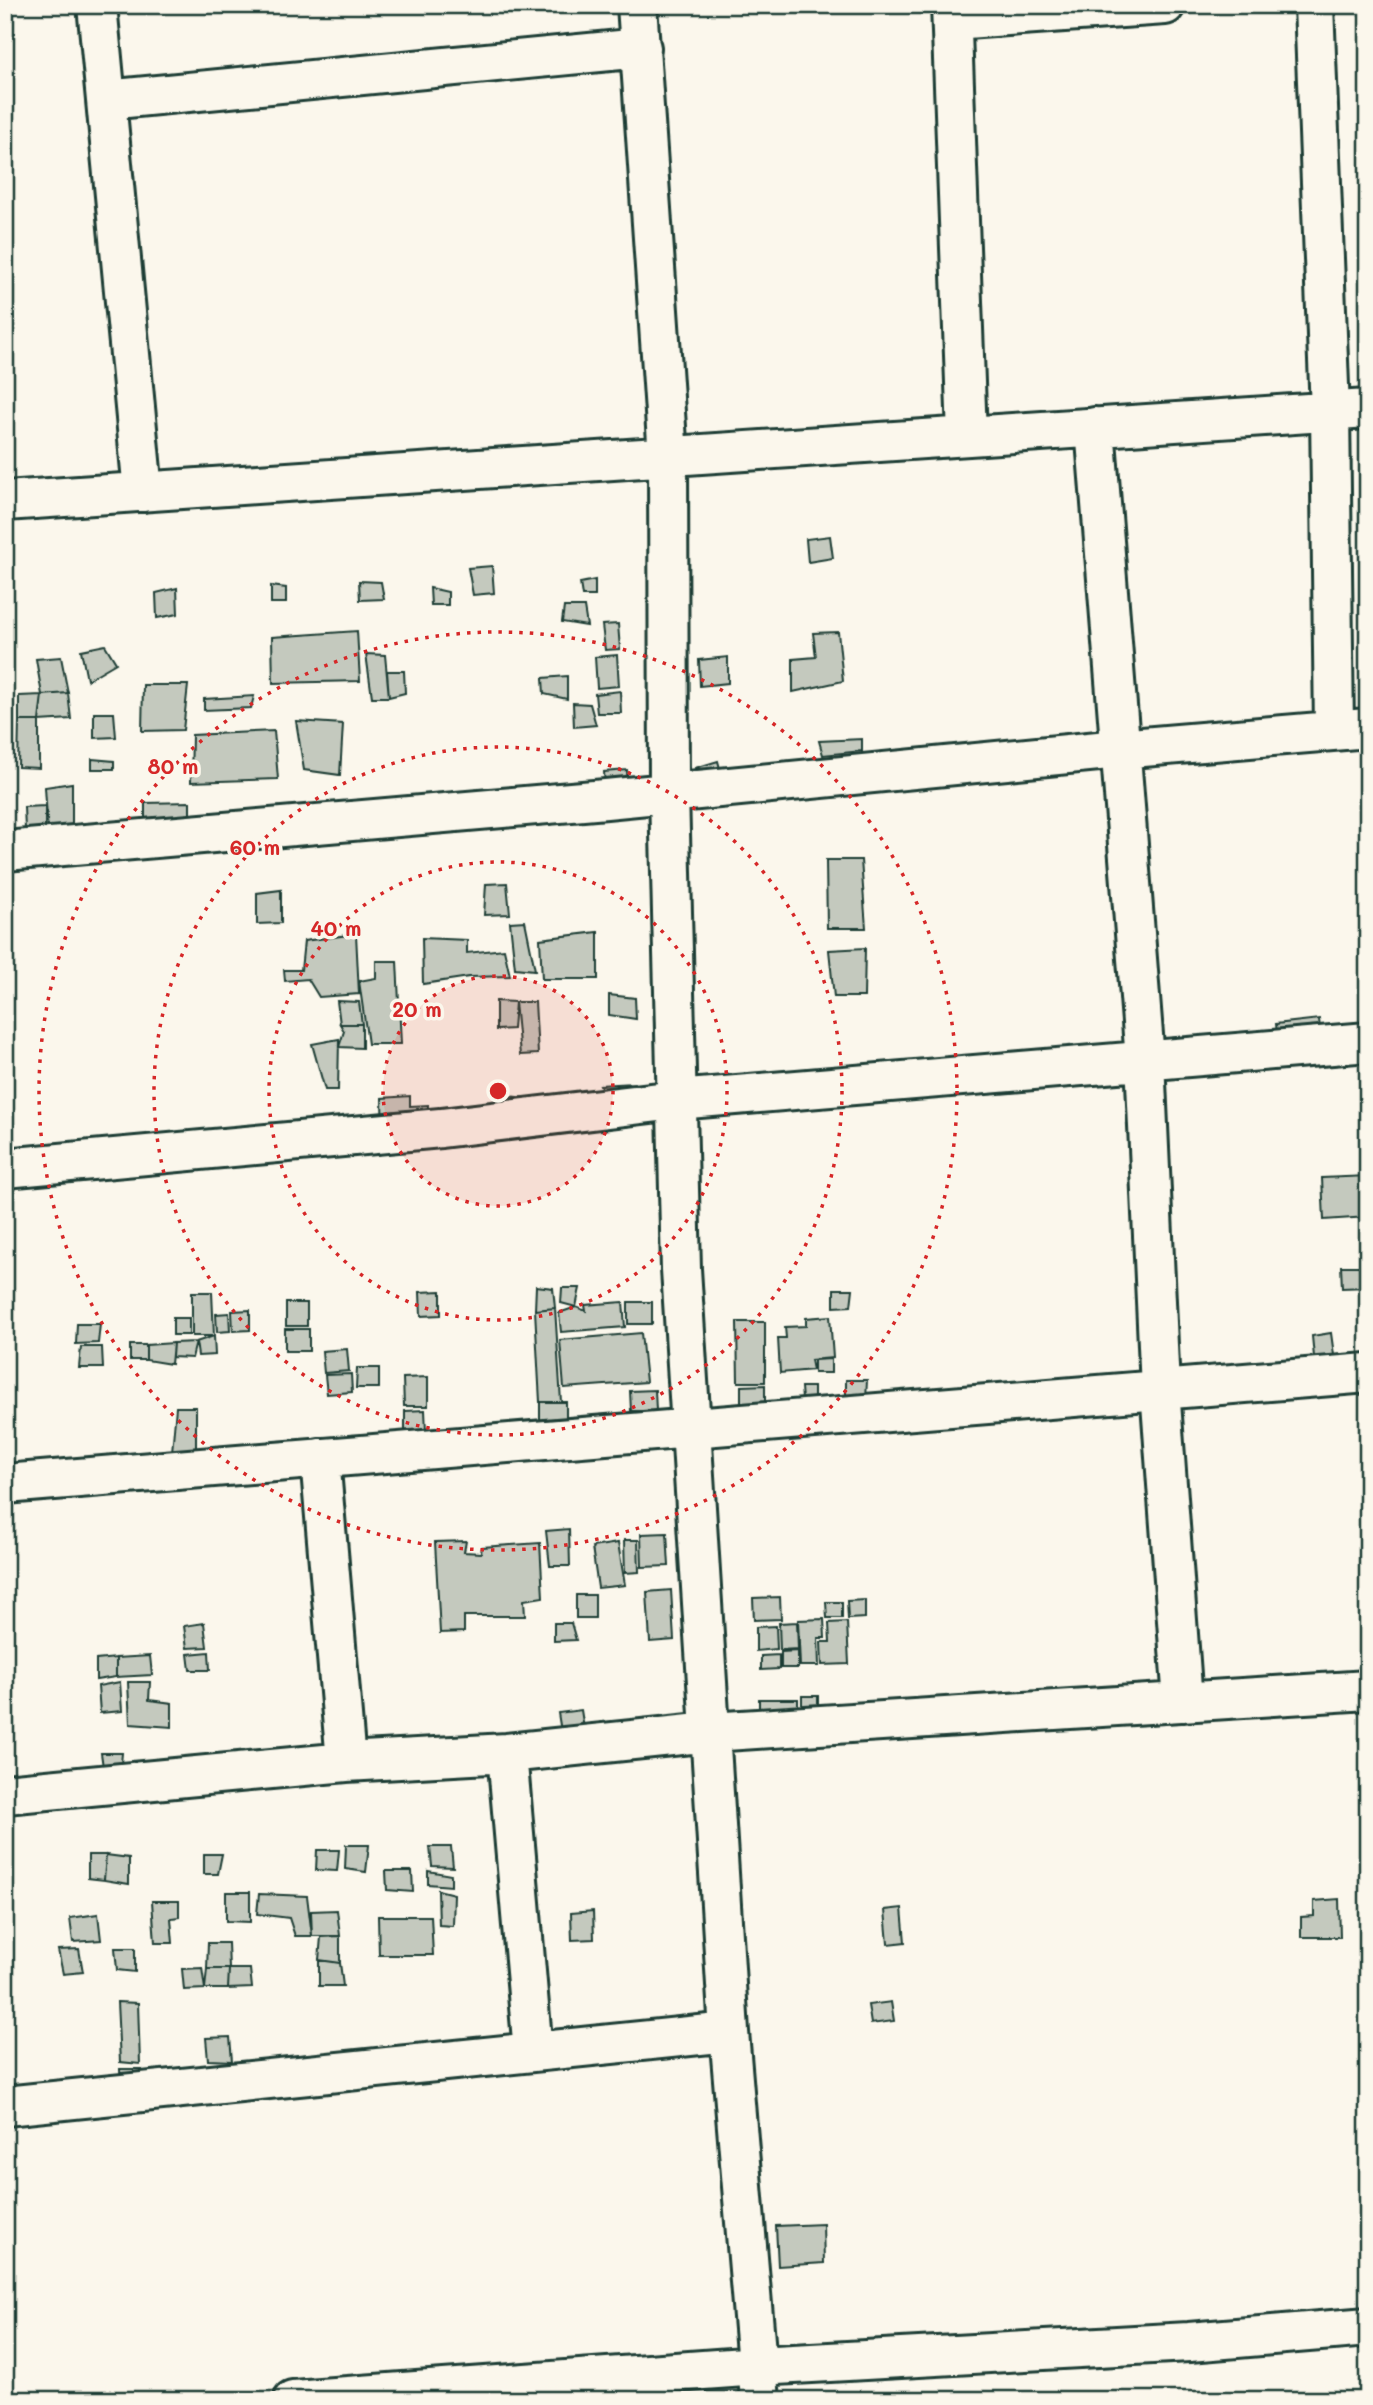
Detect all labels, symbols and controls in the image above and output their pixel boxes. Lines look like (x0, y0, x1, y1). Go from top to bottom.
text: 80 m (148, 752, 198, 779)
text: 60 m (230, 833, 280, 860)
text: 40 m (310, 914, 362, 941)
text: 20 m (392, 995, 442, 1022)
centre of rings (486, 1079, 510, 1103)

